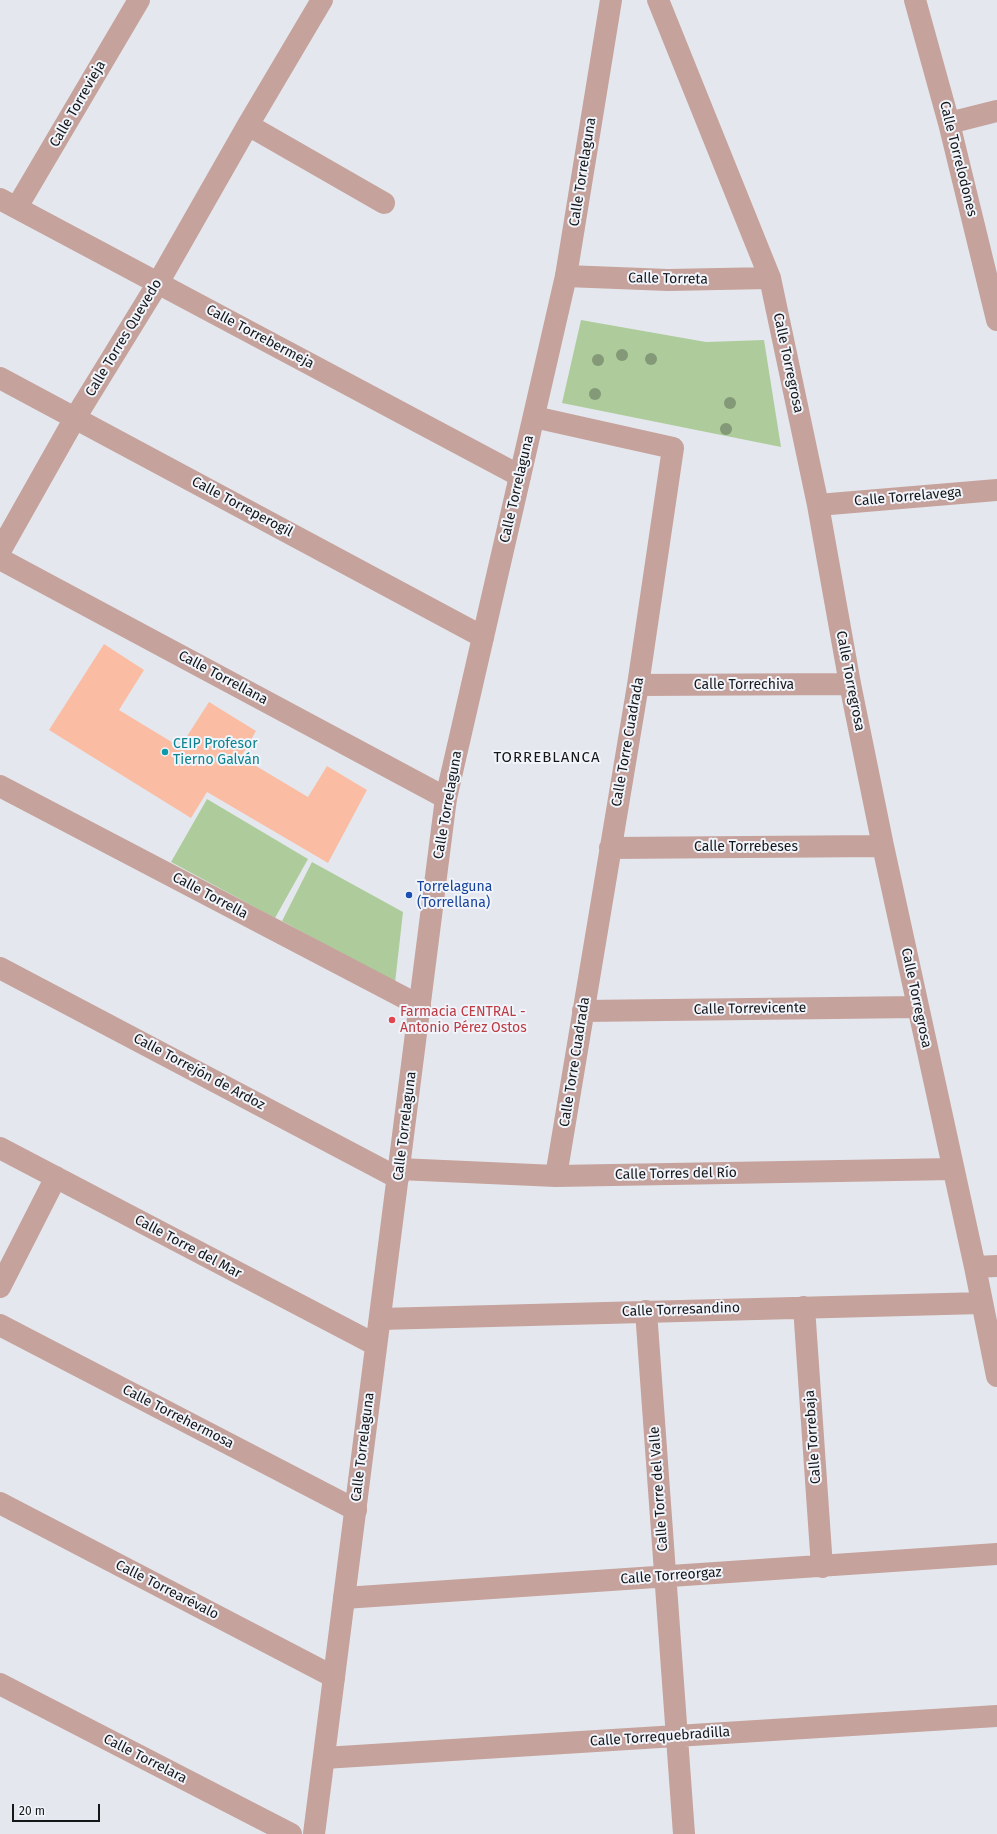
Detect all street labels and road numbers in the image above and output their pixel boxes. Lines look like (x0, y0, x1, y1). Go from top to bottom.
street label: Calle Torrevieja (46, 58, 110, 150)
street label: Calle Torrelodones (936, 100, 980, 218)
street label: Calle Torrelaguna (566, 116, 600, 228)
street label: Calle Torreta (628, 270, 708, 288)
street label: Calle Torres Quevedo (82, 276, 166, 400)
street label: Calle Torrebermeja (203, 301, 317, 373)
street label: Calle Torregrosa (769, 311, 807, 415)
street label: Calle Torrelaguna (496, 434, 538, 544)
street label: Calle Torreperogil (189, 473, 295, 541)
street label: Calle Torrelavega (854, 484, 962, 510)
street label: Calle Torregrosa (832, 629, 868, 733)
street label: Calle Torrellana (175, 647, 271, 709)
street label: Calle Torre Cuadrada (608, 676, 648, 808)
street label: Calle Torrechiva (694, 677, 794, 693)
street label: Calle Torrelaguna (430, 749, 466, 861)
street label: Calle Torrebeses (694, 839, 798, 855)
street label: Calle Torrella (169, 869, 251, 923)
street label: Calle Torregrosa (897, 946, 935, 1050)
street label: Calle Torre Cuadrada (556, 996, 594, 1128)
street label: Calle Torrevicente (693, 1000, 807, 1018)
street label: Calle Torrejón de Ardoz (130, 1030, 268, 1114)
street label: Calle Torrelaguna (390, 1070, 420, 1182)
street label: Calle Torres del Río (615, 1165, 737, 1183)
street label: Calle Torre del Mar (132, 1212, 244, 1282)
street label: Calle Torresandino (622, 1300, 740, 1320)
street label: Calle Torrehermosa (120, 1382, 236, 1452)
street label: Calle Torrebaja (801, 1389, 825, 1485)
street label: Calle Torrelaguna (348, 1391, 378, 1503)
street label: Calle Torre del Valle (646, 1426, 672, 1552)
street label: Calle Torrearévalo (113, 1557, 221, 1623)
street label: Calle Torreorgaz (620, 1564, 722, 1588)
street label: Calle Torrequebradilla (589, 1724, 731, 1750)
street label: Calle Torrelara (100, 1731, 190, 1787)

